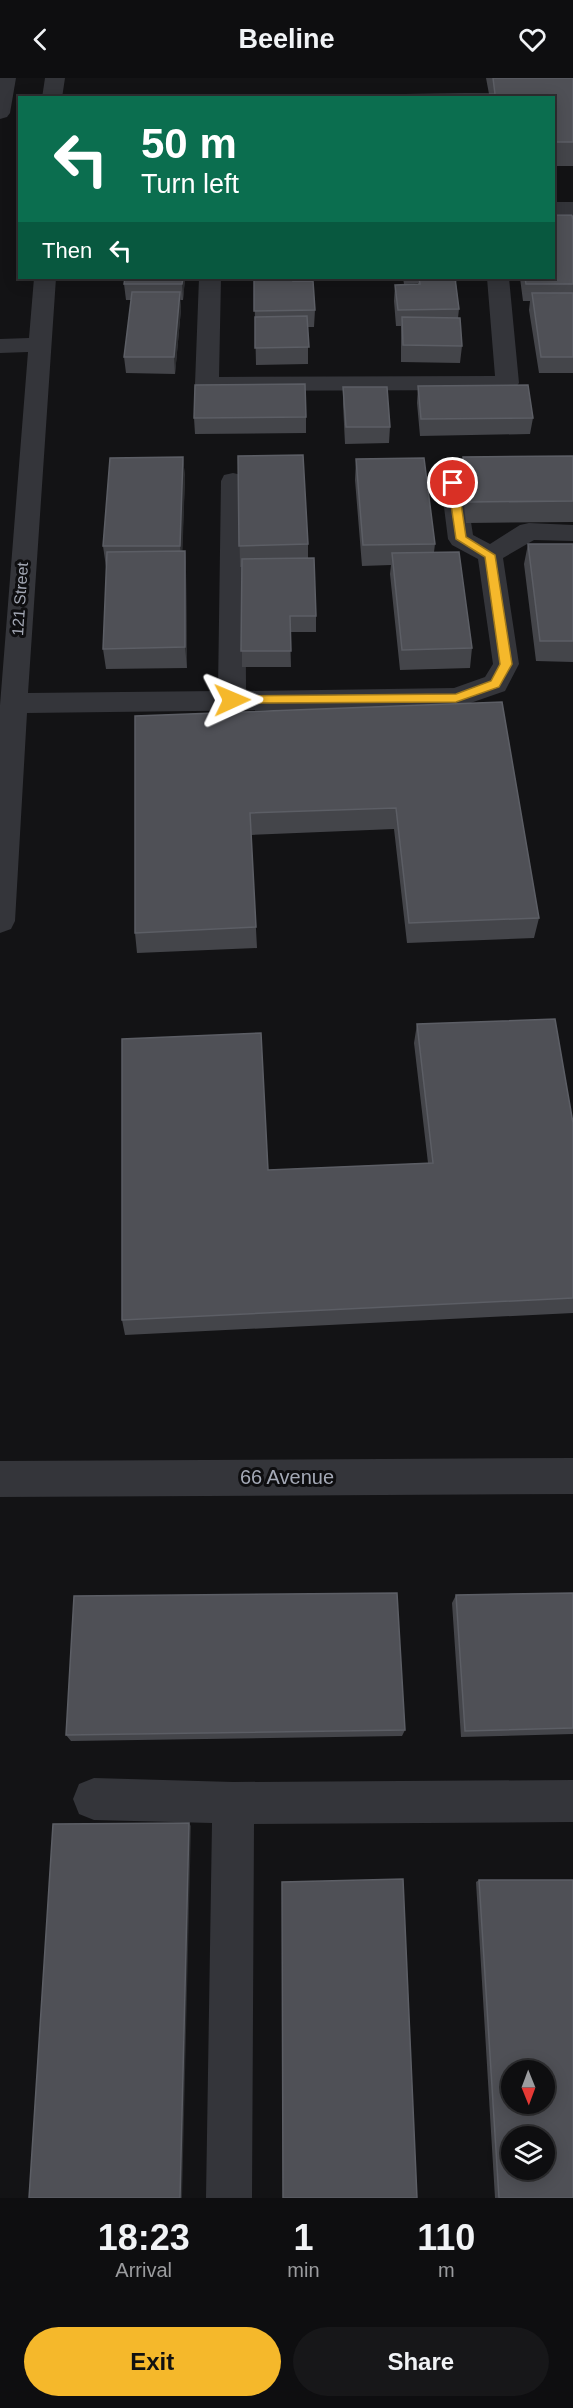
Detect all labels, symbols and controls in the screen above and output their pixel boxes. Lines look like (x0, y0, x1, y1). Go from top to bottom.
icon: back (24, 23, 57, 56)
icon: heart (516, 23, 549, 56)
text: Beeline (238, 24, 335, 54)
icon: left (42, 120, 120, 198)
text: 50 m (141, 120, 237, 167)
text: Turn left (141, 169, 239, 199)
icon: left (104, 234, 137, 267)
text: Then (42, 238, 92, 263)
pin (427, 457, 478, 508)
icon: arrive (436, 466, 469, 499)
street label: 121 Street (9, 561, 31, 636)
position arrow (200, 668, 264, 732)
street label: 66 Avenue (240, 1466, 334, 1488)
north arrow (501, 2060, 555, 2114)
map controls (501, 2060, 555, 2180)
button: layers (501, 2126, 555, 2180)
text: 18:23 (98, 2217, 190, 2258)
text: 1 (293, 2217, 313, 2258)
text: 110 (417, 2217, 475, 2258)
text: Arrival (115, 2259, 172, 2281)
text: min (287, 2259, 320, 2281)
text: m (438, 2259, 455, 2281)
button: Exit (24, 2327, 281, 2396)
button: Share (293, 2327, 549, 2396)

